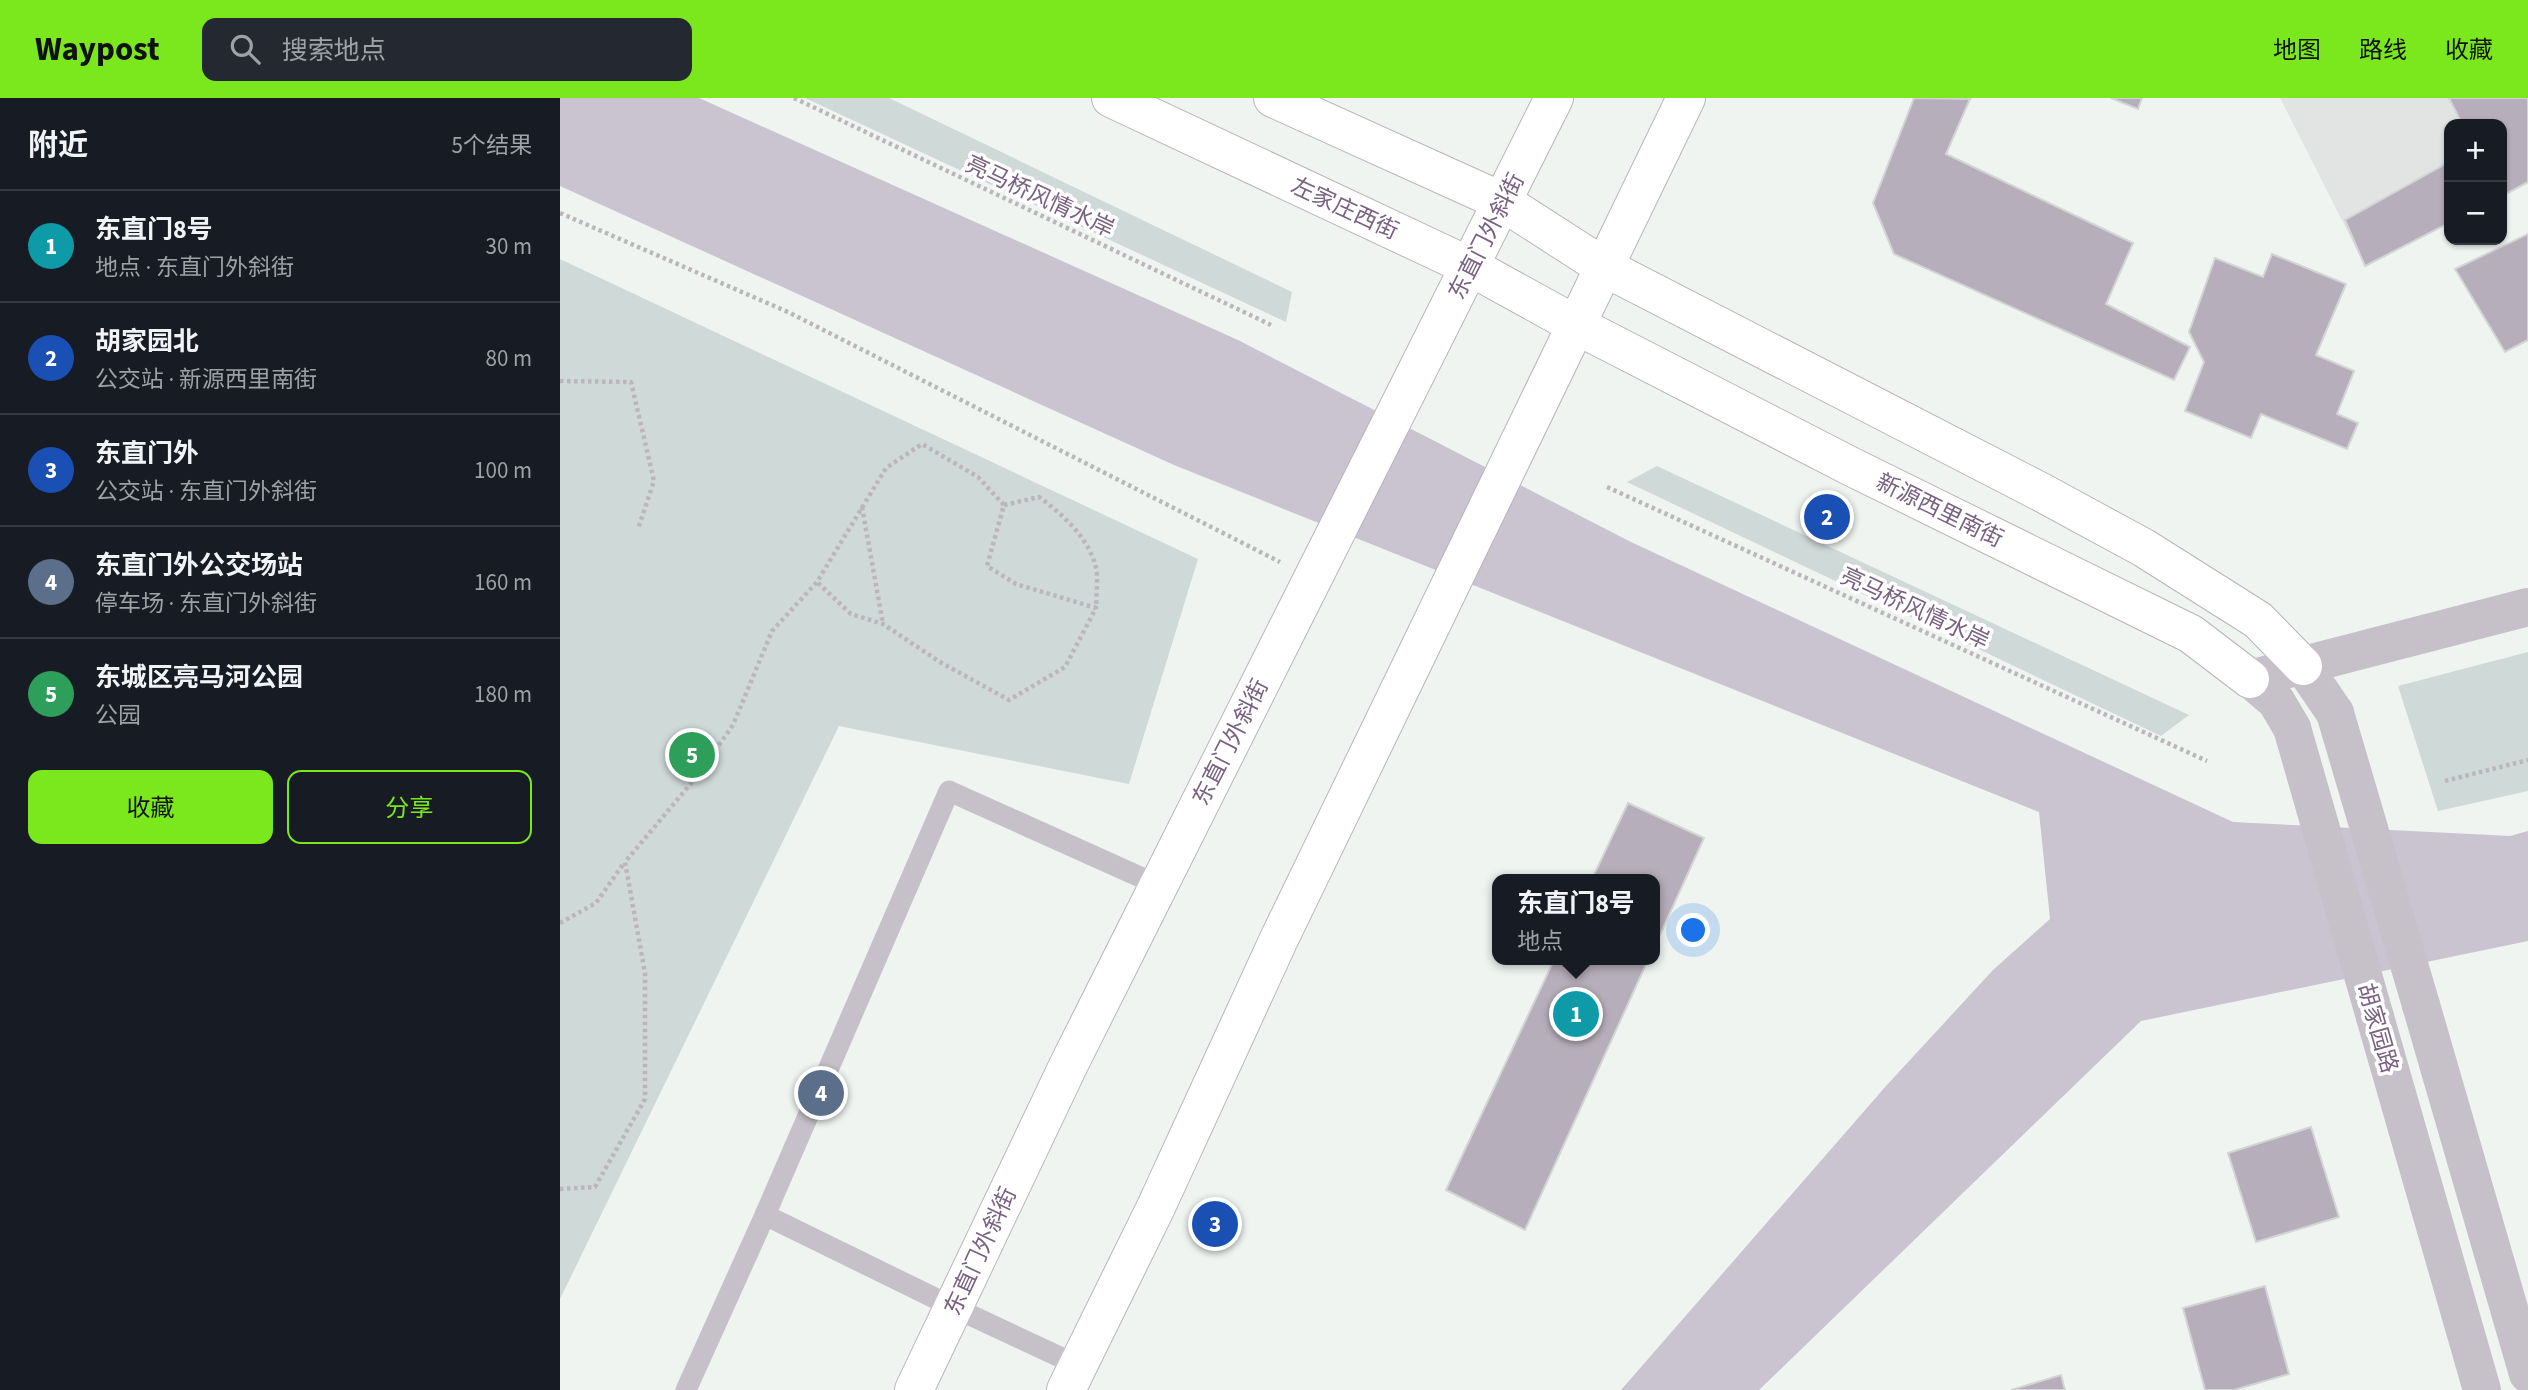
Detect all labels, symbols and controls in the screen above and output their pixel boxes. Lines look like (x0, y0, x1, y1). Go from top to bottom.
search box (202, 18, 692, 81)
text: Waypost (35, 26, 160, 73)
icon: search (226, 30, 264, 68)
text: 搜索地点 (282, 32, 386, 69)
text: 地图 (2273, 33, 2321, 68)
text: 路线 (2359, 33, 2407, 68)
text: 收藏 (2445, 33, 2493, 68)
map controls (2444, 119, 2507, 245)
button: + (2444, 119, 2507, 182)
text: 附近 (28, 124, 88, 167)
text: 5个结果 (452, 129, 532, 162)
street label: 亮马桥风情水岸 (960, 147, 1120, 245)
street label: 东直门外斜街 (1440, 167, 1532, 305)
street label: 左家庄西街 (1286, 169, 1404, 248)
button: − (2444, 182, 2507, 245)
text: 东直门8号 (95, 211, 213, 248)
text: 1 (45, 230, 57, 263)
text: 30 m (485, 230, 532, 263)
text: 地点 · 东直门外斜街 (95, 251, 294, 284)
text: 胡家园北 (95, 323, 199, 360)
text: 2 (45, 342, 57, 375)
text: 80 m (485, 342, 532, 375)
text: 公交站 · 新源西里南街 (95, 363, 317, 396)
text: 东直门外 (95, 435, 199, 472)
text: 3 (45, 454, 57, 487)
text: 100 m (474, 454, 532, 487)
street label: 新源西里南街 (1871, 465, 2009, 556)
text: 公交站 · 东直门外斜街 (95, 475, 317, 508)
pin: 2 (1804, 491, 1850, 543)
text: 东直门外公交场站 (95, 547, 303, 584)
street label: 亮马桥风情水岸 (1835, 559, 1995, 657)
text: 4 (45, 566, 57, 599)
text: 160 m (474, 566, 532, 599)
text: 停车场 · 东直门外斜街 (95, 587, 317, 620)
text: 东城区亮马河公园 (95, 659, 303, 696)
street label: 东直门外斜街 (1184, 673, 1276, 811)
text: 5 (45, 678, 57, 711)
text: 180 m (474, 678, 532, 711)
text: 公园 (95, 699, 141, 732)
pin: 5 (669, 729, 715, 781)
button: 收藏 (28, 770, 273, 844)
button: 分享 (287, 770, 532, 844)
popup (1492, 874, 1660, 965)
text: 东直门8号 (1517, 885, 1635, 922)
your location (1676, 913, 1710, 947)
text: 地点 (1517, 925, 1563, 958)
street label: 胡家园路 (2349, 979, 2406, 1077)
pin: 1 (1553, 988, 1599, 1040)
pin: 4 (798, 1067, 844, 1119)
street label: 东直门外斜街 (936, 1182, 1025, 1321)
pin: 3 (1192, 1198, 1238, 1250)

